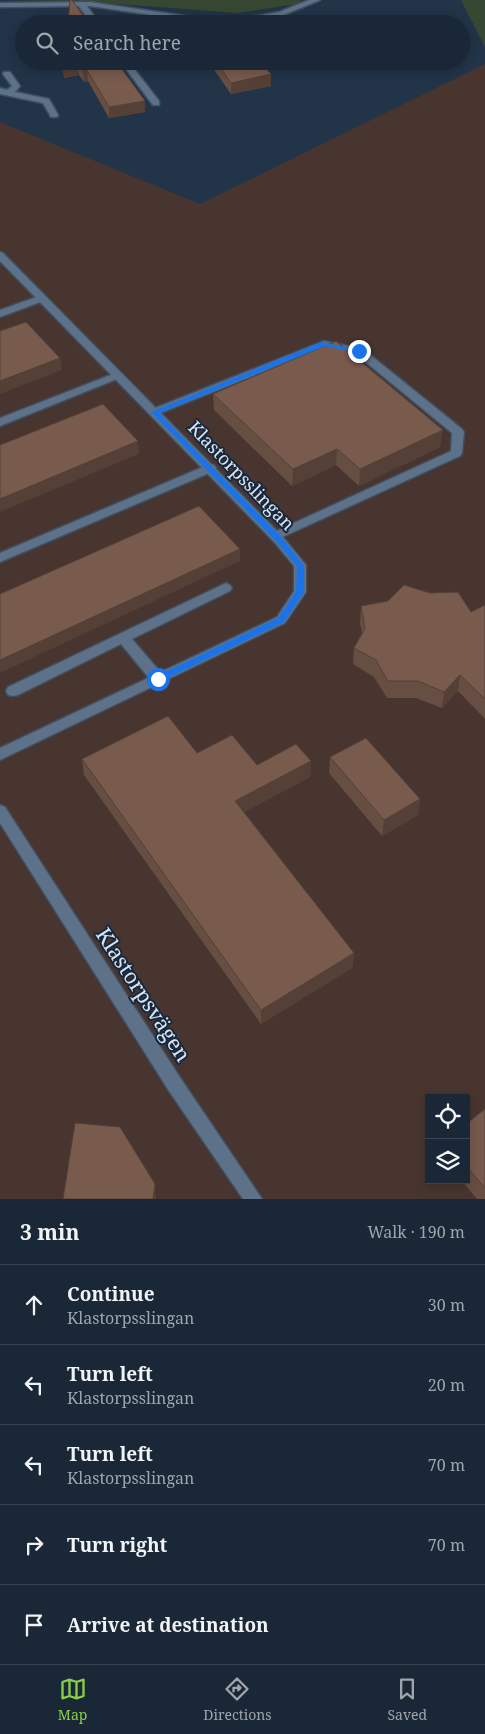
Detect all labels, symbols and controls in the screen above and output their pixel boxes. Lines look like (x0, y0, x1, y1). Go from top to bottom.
search box (15, 15, 470, 70)
icon: search (33, 29, 61, 57)
text: Search here (73, 30, 181, 56)
route end (348, 340, 371, 363)
street label: Klastorpsslingan (183, 415, 300, 535)
route start (147, 668, 170, 691)
street label: Klastorpsvägen (90, 922, 198, 1067)
map controls (425, 1094, 470, 1184)
button: locate (425, 1094, 470, 1139)
button: layers (425, 1139, 470, 1184)
text: 3 min (20, 1218, 79, 1246)
text: Walk · 190 m (368, 1221, 465, 1243)
text: Continue (67, 1281, 155, 1307)
icon: ahead (20, 1291, 48, 1319)
text: 30 m (428, 1294, 465, 1316)
text: Klastorpsslingan (67, 1307, 194, 1329)
text: Turn left (67, 1361, 153, 1387)
icon: left (20, 1371, 48, 1399)
text: 20 m (428, 1374, 465, 1396)
text: Klastorpsslingan (67, 1387, 194, 1409)
text: Turn left (67, 1441, 153, 1467)
icon: left (20, 1451, 48, 1479)
text: 70 m (428, 1454, 465, 1476)
text: Klastorpsslingan (67, 1467, 194, 1489)
icon: right (20, 1531, 48, 1559)
text: Turn right (67, 1532, 167, 1558)
text: 70 m (428, 1534, 465, 1556)
icon: arrive (20, 1611, 48, 1639)
text: Arrive at destination (67, 1612, 269, 1638)
tab: Map (58, 1675, 87, 1724)
tab: Directions (203, 1675, 272, 1724)
tab: Saved (387, 1675, 427, 1724)

